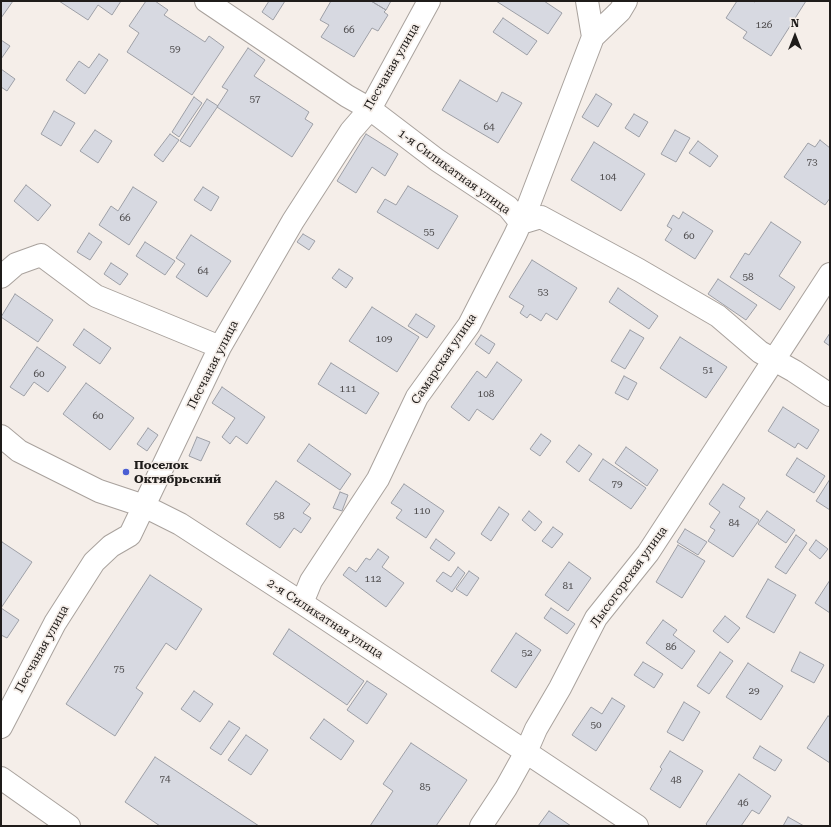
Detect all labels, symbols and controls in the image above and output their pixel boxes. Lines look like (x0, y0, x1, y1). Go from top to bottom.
north arrow (775, 16, 815, 56)
text: N (791, 17, 799, 30)
house number: 126 (756, 19, 772, 31)
street label: Песчаная улица (361, 21, 423, 113)
house number: 66 (343, 24, 355, 36)
house number: 59 (169, 43, 181, 55)
house number: 57 (249, 93, 261, 105)
house number: 64 (483, 121, 495, 133)
street label: 1-я Силикатная улица (395, 126, 513, 218)
house number: 73 (806, 156, 818, 168)
house number: 104 (600, 171, 616, 183)
house number: 66 (119, 212, 131, 224)
house number: 55 (423, 226, 435, 238)
house number: 60 (683, 230, 695, 242)
house number: 64 (197, 265, 209, 277)
house number: 58 (742, 271, 754, 283)
house number: 53 (537, 286, 549, 298)
street label: Самарская улица (408, 311, 480, 407)
street label: Песчаная улица (184, 318, 242, 412)
house number: 109 (376, 333, 392, 345)
house number: 51 (702, 364, 714, 376)
house number: 60 (33, 368, 45, 380)
house number: 111 (340, 383, 356, 395)
house number: 108 (478, 388, 494, 400)
house number: 60 (92, 410, 104, 422)
place label: Поселок Октябрьский (134, 458, 221, 486)
marker: Поселок Октябрьский (121, 467, 131, 477)
house number: 79 (611, 478, 623, 490)
house number: 110 (414, 505, 430, 517)
house number: 58 (273, 510, 285, 522)
house number: 84 (728, 517, 740, 529)
street label: Лысогорская улица (587, 524, 671, 630)
house number: 112 (365, 573, 381, 585)
street label: 2-я Силикатная улица (264, 576, 386, 662)
house number: 81 (562, 580, 574, 592)
street label: Песчаная улица (12, 603, 72, 695)
house number: 86 (665, 641, 677, 653)
house number: 52 (521, 647, 533, 659)
house number: 75 (113, 663, 125, 675)
house number: 29 (748, 685, 760, 697)
house number: 50 (590, 719, 602, 731)
house number: 74 (159, 773, 171, 785)
house number: 48 (670, 774, 682, 786)
house number: 85 (419, 781, 431, 793)
house number: 46 (737, 797, 749, 809)

